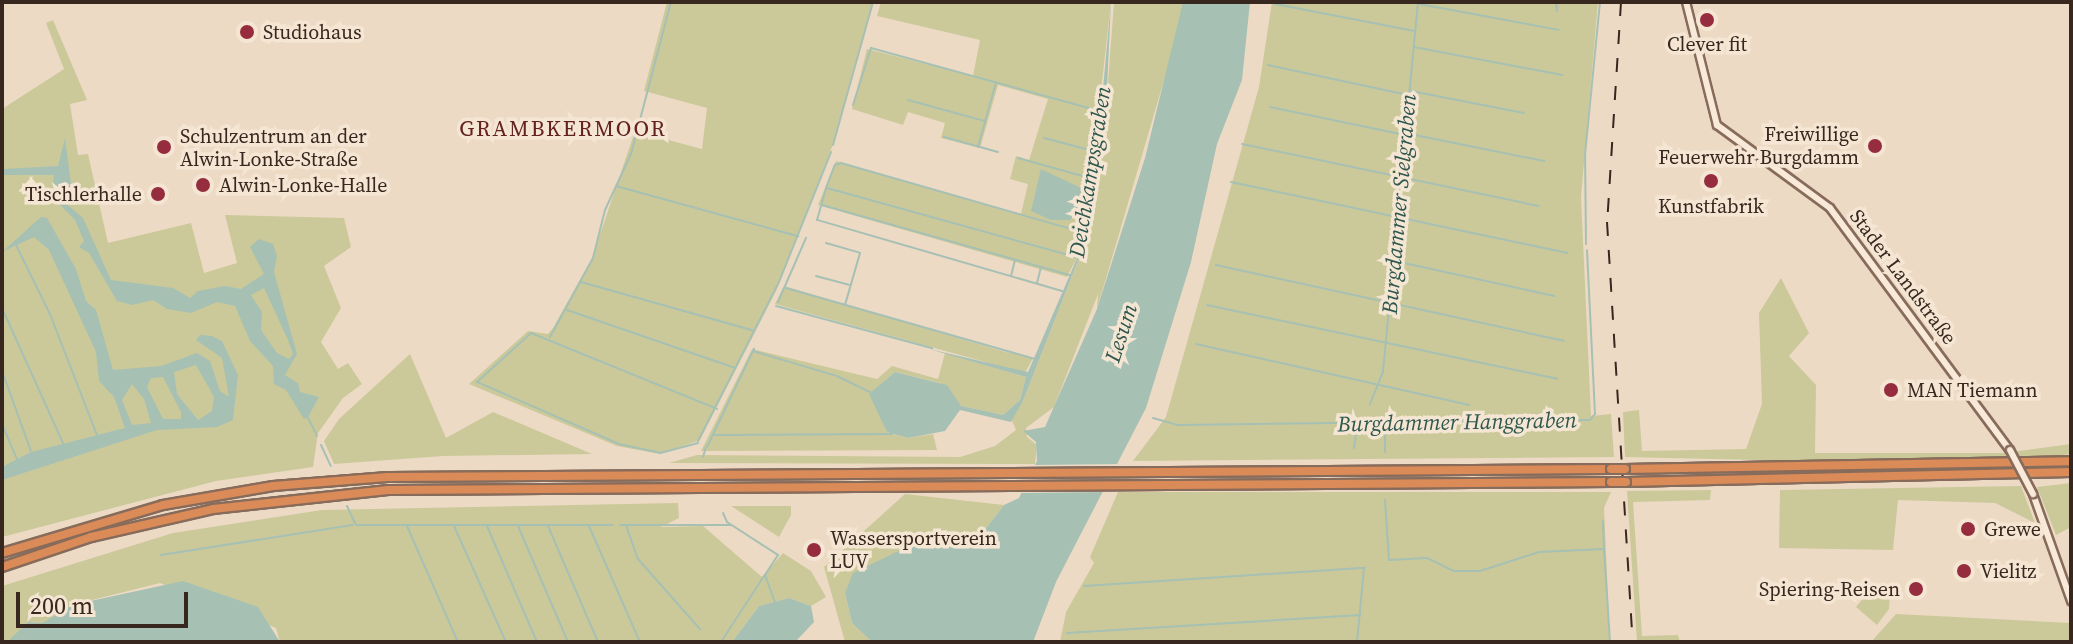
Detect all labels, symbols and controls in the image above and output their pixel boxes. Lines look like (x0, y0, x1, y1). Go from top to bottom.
marker: Clever fit (1698, 11, 1716, 29)
place label: Studiohaus (263, 20, 362, 44)
marker: Studiohaus (238, 23, 256, 41)
place label: Clever fit (1667, 32, 1747, 56)
water label: Deichkampsgraben (1063, 85, 1117, 259)
water label: Burgdammer Sielgraben (1376, 93, 1422, 315)
district label: GRAMBKERMOOR (459, 116, 667, 142)
place label: Freiwillige Feuerwehr Burgdamm (1658, 122, 1859, 169)
place label: Schulzentrum an der Alwin-Lonke-Straße (180, 124, 367, 171)
marker: Freiwillige Feuerwehr Burgdamm (1866, 137, 1884, 155)
marker: Schulzentrum an der Alwin-Lonke-Straße (155, 138, 173, 156)
marker: Kunstfabrik (1702, 172, 1720, 190)
place label: Alwin-Lonke-Halle (219, 173, 387, 197)
marker: Alwin-Lonke-Halle (194, 176, 212, 194)
place label: Tischlerhalle (25, 182, 142, 206)
marker: Tischlerhalle (149, 185, 167, 203)
place label: Kunstfabrik (1658, 194, 1764, 218)
street label: Stader Landstraße (1845, 205, 1961, 349)
water label: Lesum (1099, 300, 1143, 366)
place label: MAN Tiemann (1907, 378, 2038, 402)
marker: MAN Tiemann (1882, 381, 1900, 399)
water label: Burgdammer Hanggraben (1337, 407, 1577, 437)
place label: Grewe (1984, 517, 2041, 541)
marker: Grewe (1959, 520, 1977, 538)
place label: Wassersportverein LUV (830, 526, 997, 573)
marker: Wassersportverein LUV (805, 541, 823, 559)
place label: Vielitz (1980, 559, 2036, 583)
marker: Vielitz (1955, 562, 1973, 580)
scale bar (20, 576, 192, 626)
place label: Spiering-Reisen (1759, 577, 1900, 601)
marker: Spiering-Reisen (1907, 580, 1925, 598)
text: 200 m (30, 589, 93, 622)

